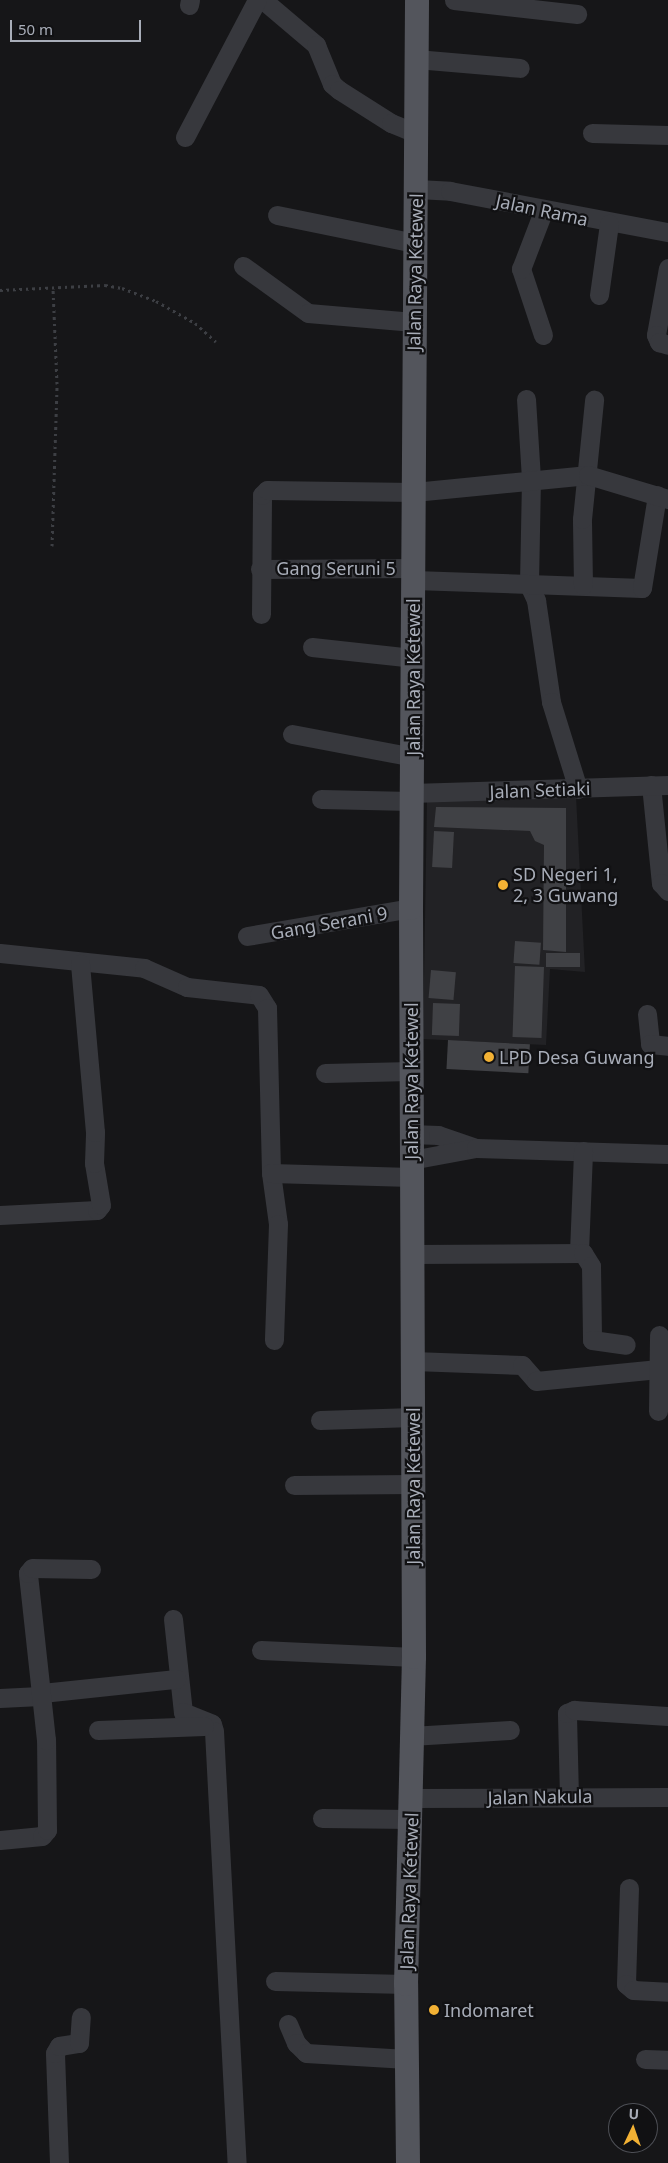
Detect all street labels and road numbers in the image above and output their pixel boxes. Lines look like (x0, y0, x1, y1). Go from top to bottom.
street label: Jalan Rama (494, 190, 590, 230)
street label: Jalan Raya Ketewel (403, 193, 427, 351)
street label: Gang Seruni 5 (276, 557, 396, 579)
street label: Jalan Raya Ketewel (402, 598, 424, 756)
street label: Jalan Setiaki (489, 777, 591, 803)
street label: Gang Serani 9 (269, 902, 389, 944)
street label: Jalan Raya Ketewel (400, 1002, 422, 1160)
street label: Jalan Raya Ketewel (402, 1407, 424, 1565)
street label: Jalan Nakula (487, 1785, 593, 1809)
street label: Jalan Raya Ketewel (395, 1812, 423, 1970)

